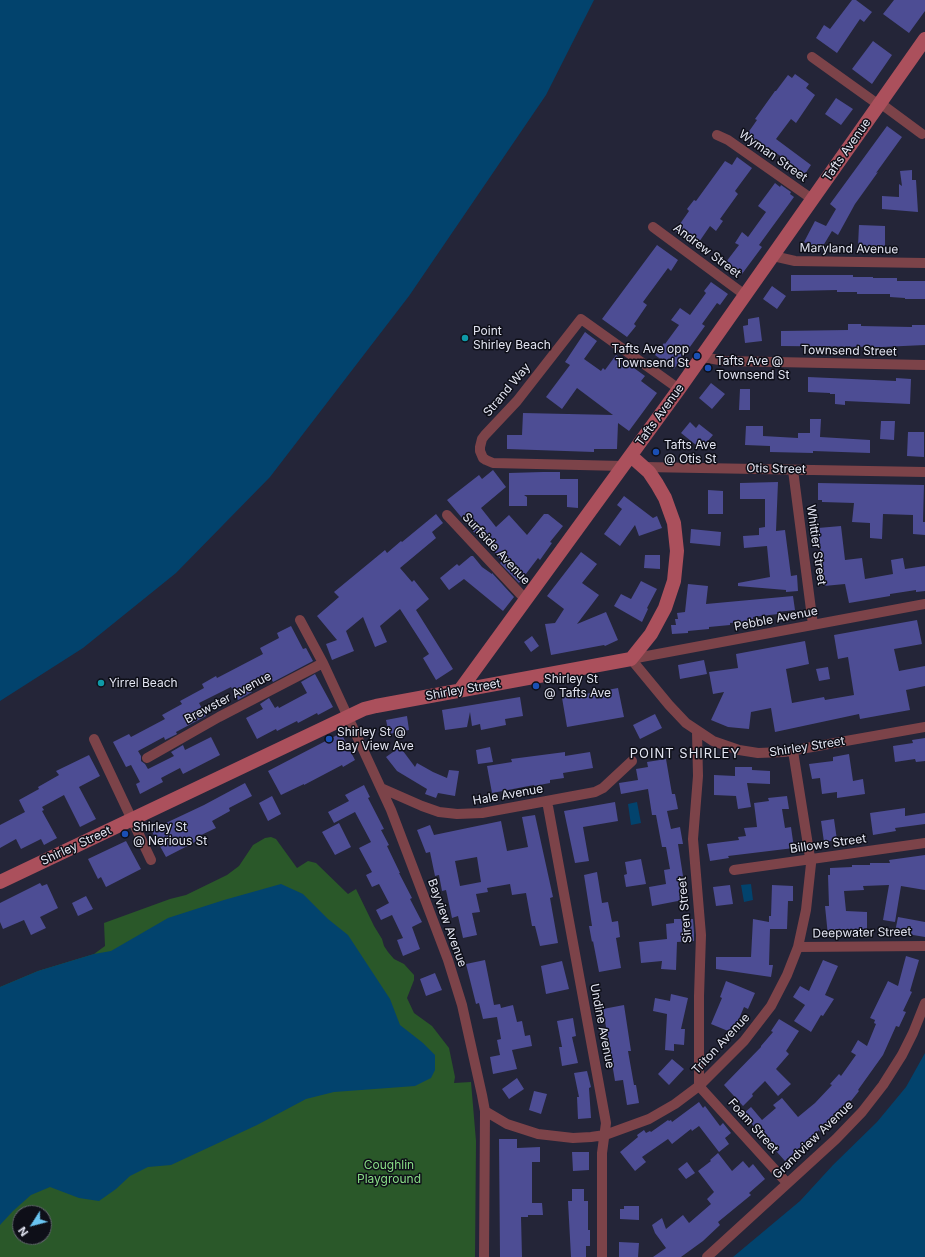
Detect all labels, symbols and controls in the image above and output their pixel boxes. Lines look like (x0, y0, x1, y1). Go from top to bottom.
street label: Tafts Avenue (820, 116, 874, 184)
street label: Wyman Street (736, 127, 810, 185)
street label: Andrew Street (670, 221, 744, 281)
street label: Maryland Avenue (800, 241, 898, 257)
place label: Point Shirley Beach (473, 324, 551, 352)
marker: Point Shirley Beach (460, 333, 470, 343)
place label: Tafts Ave opp Townsend St (612, 342, 689, 370)
street label: Townsend Street (801, 343, 897, 359)
marker: Tafts Ave opp Townsend St (692, 351, 702, 361)
place label: Tafts Ave @ Townsend St (716, 354, 789, 382)
street label: Strand Way (481, 360, 533, 420)
marker: Tafts Ave @ Townsend St (703, 363, 713, 373)
street label: Tafts Avenue (633, 381, 687, 449)
place label: Tafts Ave @ Otis St (664, 438, 716, 466)
marker: Tafts Ave @ Otis St (651, 447, 661, 457)
street label: Otis Street (746, 461, 806, 477)
street label: Whittier Street (803, 504, 829, 586)
street label: Surfside Avenue (459, 510, 533, 588)
street label: Pebble Avenue (733, 604, 819, 634)
street label: Brewster Avenue (182, 669, 274, 727)
place label: Shirley St @ Tafts Ave (544, 672, 611, 700)
place label: Yirrel Beach (109, 676, 178, 690)
street label: Shirley Street (424, 676, 502, 704)
marker: Yirrel Beach (96, 678, 106, 688)
marker: Shirley St @ Tafts Ave (531, 681, 541, 691)
place label: Shirley St @ Bay View Ave (337, 725, 414, 753)
marker: Shirley St @ Bay View Ave (324, 734, 334, 744)
street label: Shirley Street (768, 734, 846, 760)
district label: POINT SHIRLEY (630, 746, 740, 762)
street label: Hale Avenue (472, 782, 544, 808)
place label: Shirley St @ Nerious St (133, 820, 207, 848)
street label: Shirley Street (38, 823, 114, 869)
marker: Shirley St @ Nerious St (120, 829, 130, 839)
street label: Billows Street (789, 832, 867, 856)
street label: Siren Street (675, 876, 695, 944)
street label: Bayview Avenue (424, 877, 470, 969)
street label: Deepwater Street (812, 925, 912, 941)
street label: Undine Avenue (587, 982, 617, 1070)
street label: Triton Avenue (689, 1010, 753, 1078)
street label: Foam Street (725, 1096, 781, 1156)
street label: Grandview Avenue (770, 1098, 856, 1182)
park label: Coughlin Playground (357, 1158, 421, 1186)
north arrow (12, 1205, 52, 1245)
text: N (15, 1224, 31, 1239)

